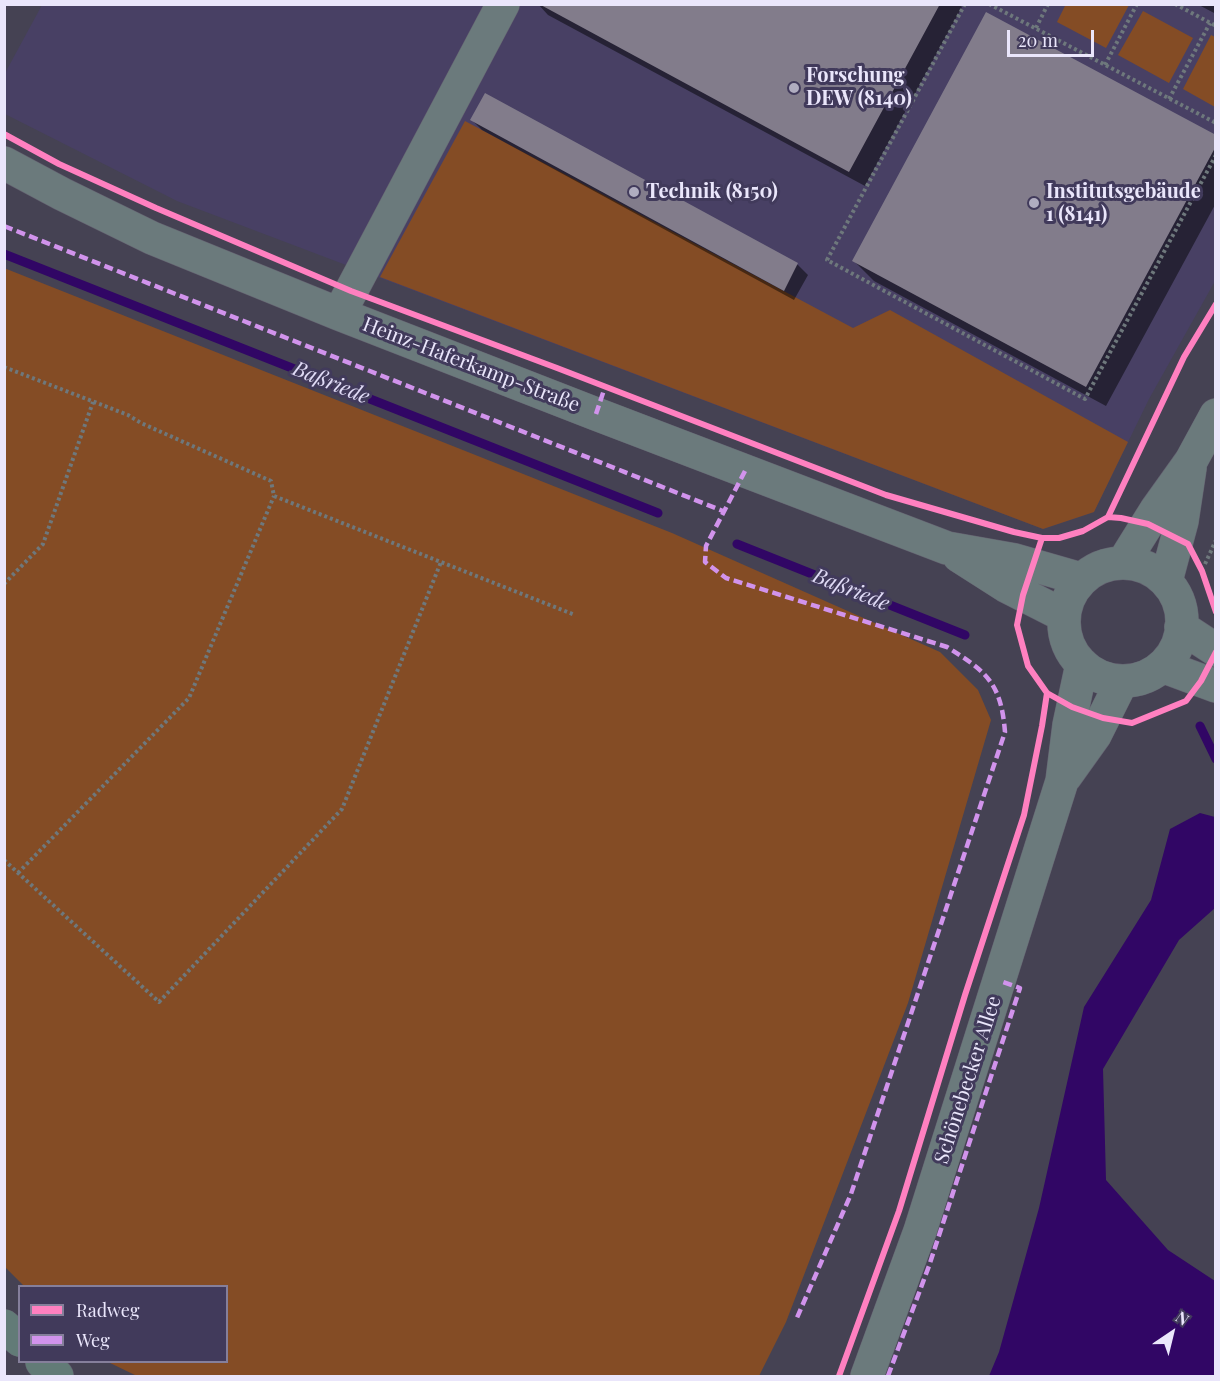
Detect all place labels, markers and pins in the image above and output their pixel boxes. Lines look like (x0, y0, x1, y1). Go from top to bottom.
place label: Forschung DEW (8140) (806, 64, 912, 111)
marker: Forschung DEW (8140) (787, 81, 801, 95)
place label: Technik (8150) (646, 180, 778, 204)
place label: Institutsgebäude 1 (8141) (1046, 180, 1201, 227)
marker: Technik (8150) (627, 185, 641, 199)
marker: Institutsgebäude 1 (8141) (1027, 196, 1041, 210)

